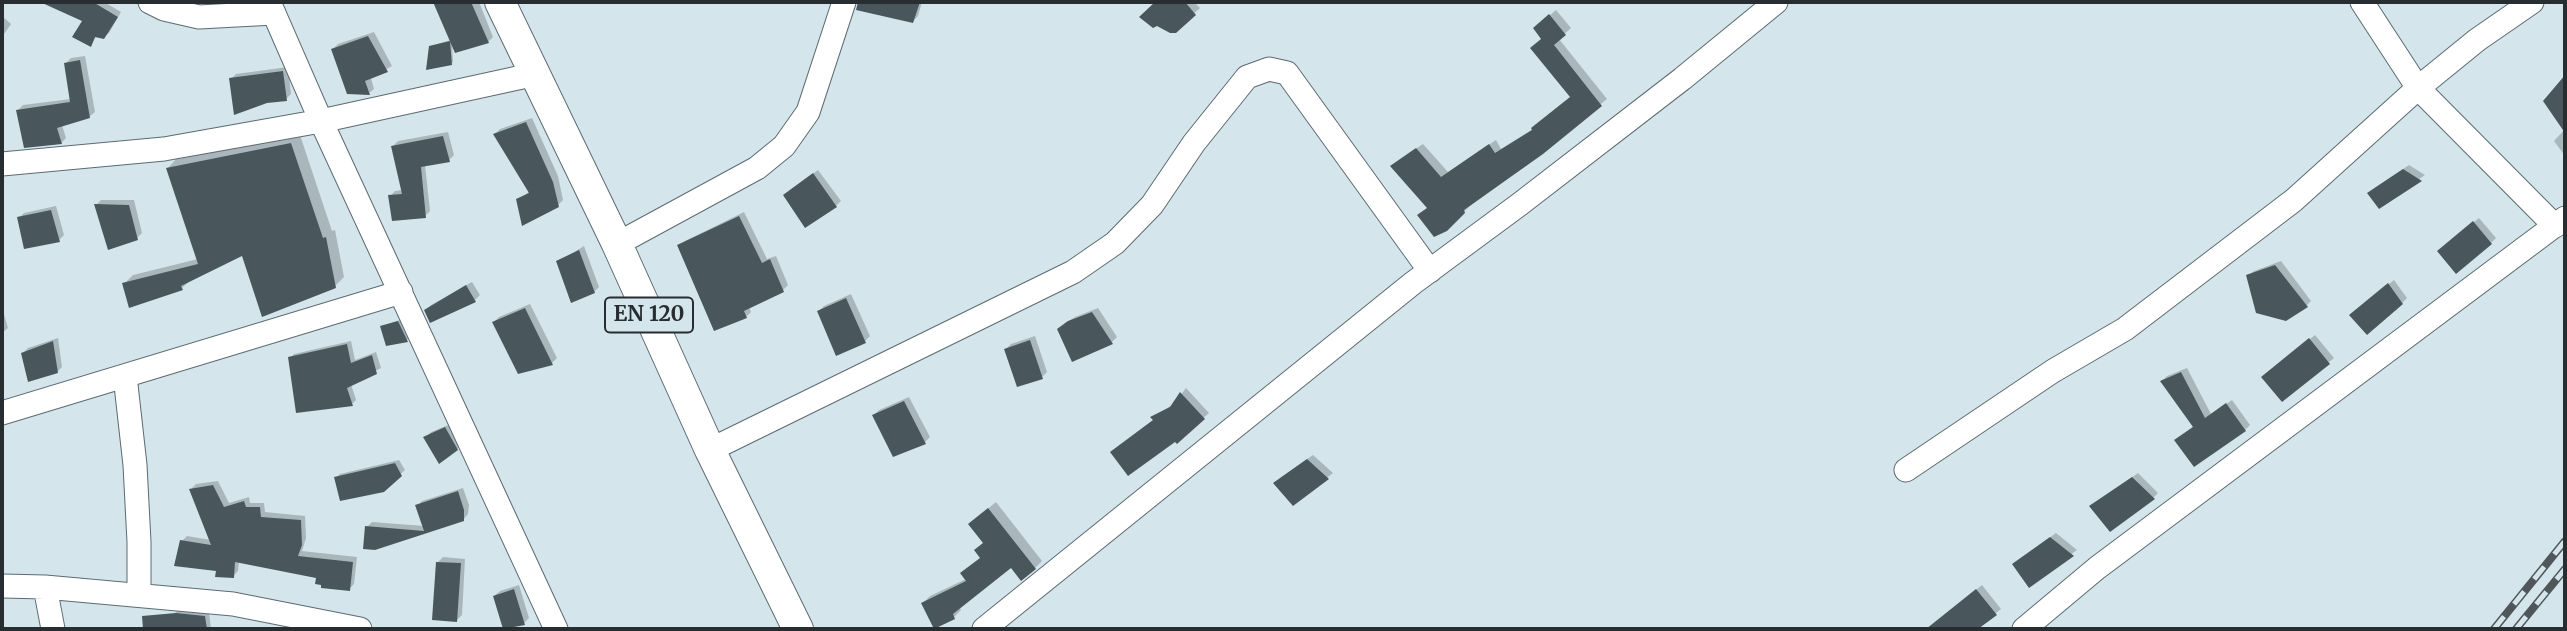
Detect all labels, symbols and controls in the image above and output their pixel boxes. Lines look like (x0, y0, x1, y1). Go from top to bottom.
road number: EN 120 (605, 298, 693, 332)

